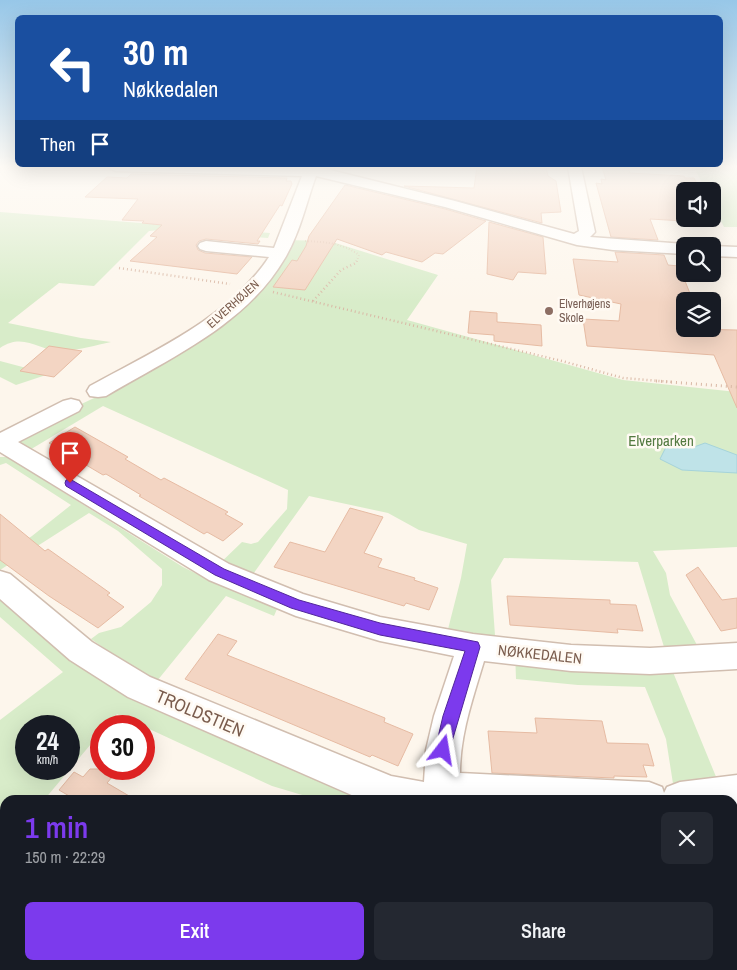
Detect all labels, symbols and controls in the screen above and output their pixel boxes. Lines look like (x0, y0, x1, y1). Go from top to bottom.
text: 30 m (123, 29, 188, 76)
icon: left (40, 35, 105, 100)
text: Nøkkedalen (123, 74, 218, 104)
icon: arrive (86, 130, 114, 158)
text: Then (40, 131, 76, 157)
map controls (676, 182, 721, 337)
button: sound (676, 182, 721, 227)
button: search (676, 237, 721, 282)
street label: ELVERHØJEN (204, 276, 262, 332)
button: layers (676, 292, 721, 337)
place label: Elverhøjens Skole (559, 296, 610, 326)
marker: Elverhøjens Skole (543, 305, 555, 317)
park label: Elverparken (628, 430, 694, 451)
pin (49, 432, 91, 483)
icon: arrive (56, 439, 84, 467)
street label: NØKKEDALEN (497, 639, 583, 669)
street label: TROLDSTIEN (152, 683, 248, 743)
speed limit sign: 30 (90, 715, 155, 780)
position arrow (416, 723, 468, 775)
text: 24 (36, 724, 59, 758)
text: km/h (37, 752, 58, 768)
text: 1 min (25, 807, 88, 847)
button: close (661, 812, 713, 864)
text: 150 m · 22:29 (25, 846, 105, 868)
button: Exit (25, 902, 364, 960)
button: Share (374, 902, 713, 960)

